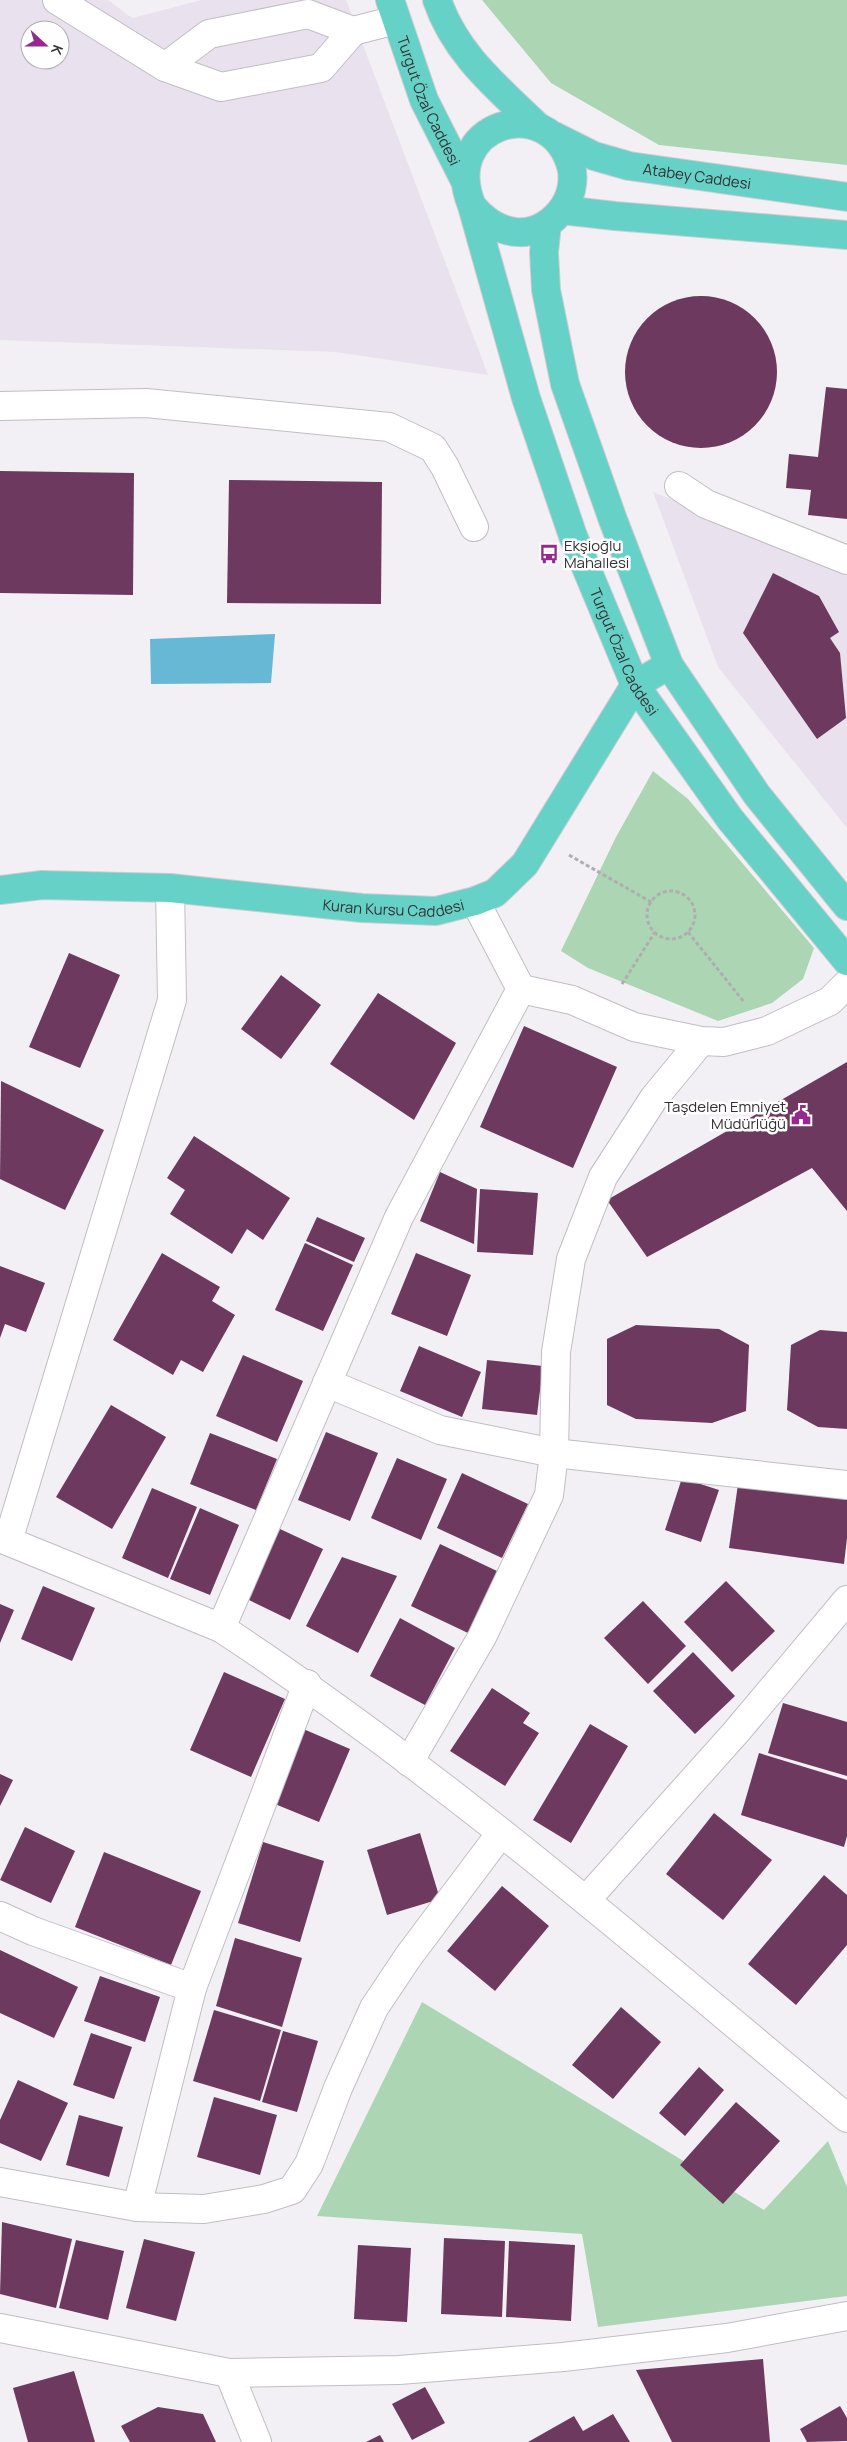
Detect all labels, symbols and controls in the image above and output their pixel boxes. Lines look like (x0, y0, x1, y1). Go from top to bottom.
north arrow (20, 20, 70, 70)
street label: Turgut Özal Caddesi (392, 33, 466, 169)
text: K (47, 42, 68, 58)
street label: Atabey Caddesi (642, 158, 753, 194)
place label: Ekşioğlu Mahallesi (564, 535, 629, 573)
bus stop icon: Ekşioğlu Mahallesi (538, 543, 560, 565)
street label: Turgut Özal Caddesi (585, 585, 664, 720)
street label: Kuran Kursu Caddesi (322, 893, 466, 921)
place label: Taşdelen Emniyet Müdürlüğü (664, 1096, 786, 1134)
public building icon: Taşdelen Emniyet Müdürlüğü (790, 1104, 812, 1126)

